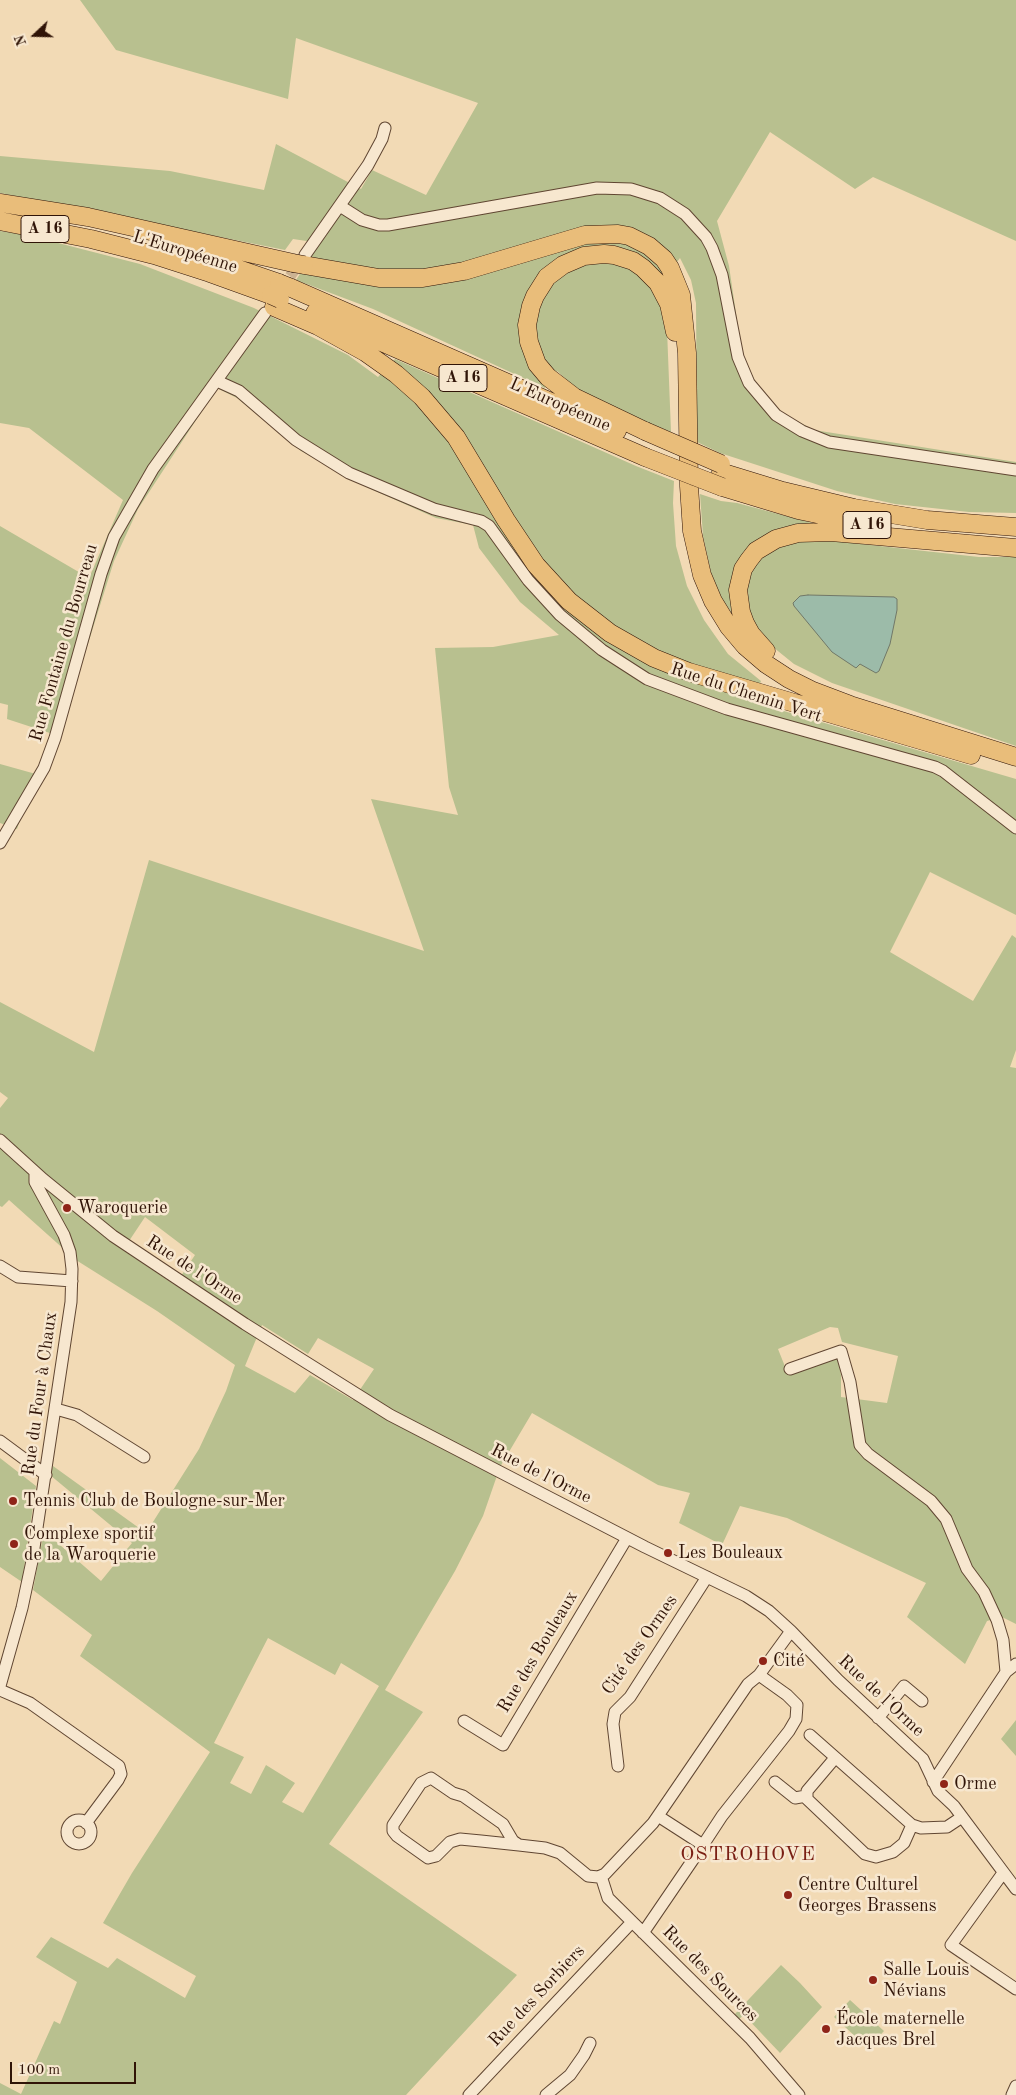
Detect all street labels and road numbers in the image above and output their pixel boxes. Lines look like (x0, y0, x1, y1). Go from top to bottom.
road number: A 16 (21, 215, 69, 242)
street label: L'Européenne (130, 226, 240, 278)
road number: A 16 (439, 364, 487, 392)
street label: L'Européenne (506, 373, 614, 437)
road number: A 16 (843, 512, 891, 538)
street label: Rue Fontaine du Bourreau (25, 542, 103, 744)
street label: Rue du Chemin Vert (668, 658, 824, 728)
street label: Rue de l'Orme (142, 1231, 246, 1309)
street label: Rue du Four à Chaux (18, 1311, 62, 1477)
street label: Rue de l'Orme (487, 1439, 595, 1509)
street label: Rue des Bouleaux (493, 1587, 583, 1717)
street label: Cité des Ormes (597, 1591, 683, 1699)
street label: Rue de l'Orme (833, 1651, 929, 1741)
street label: Rue des Sources (657, 1921, 763, 2027)
street label: Rue des Sorbiers (484, 1941, 590, 2051)

